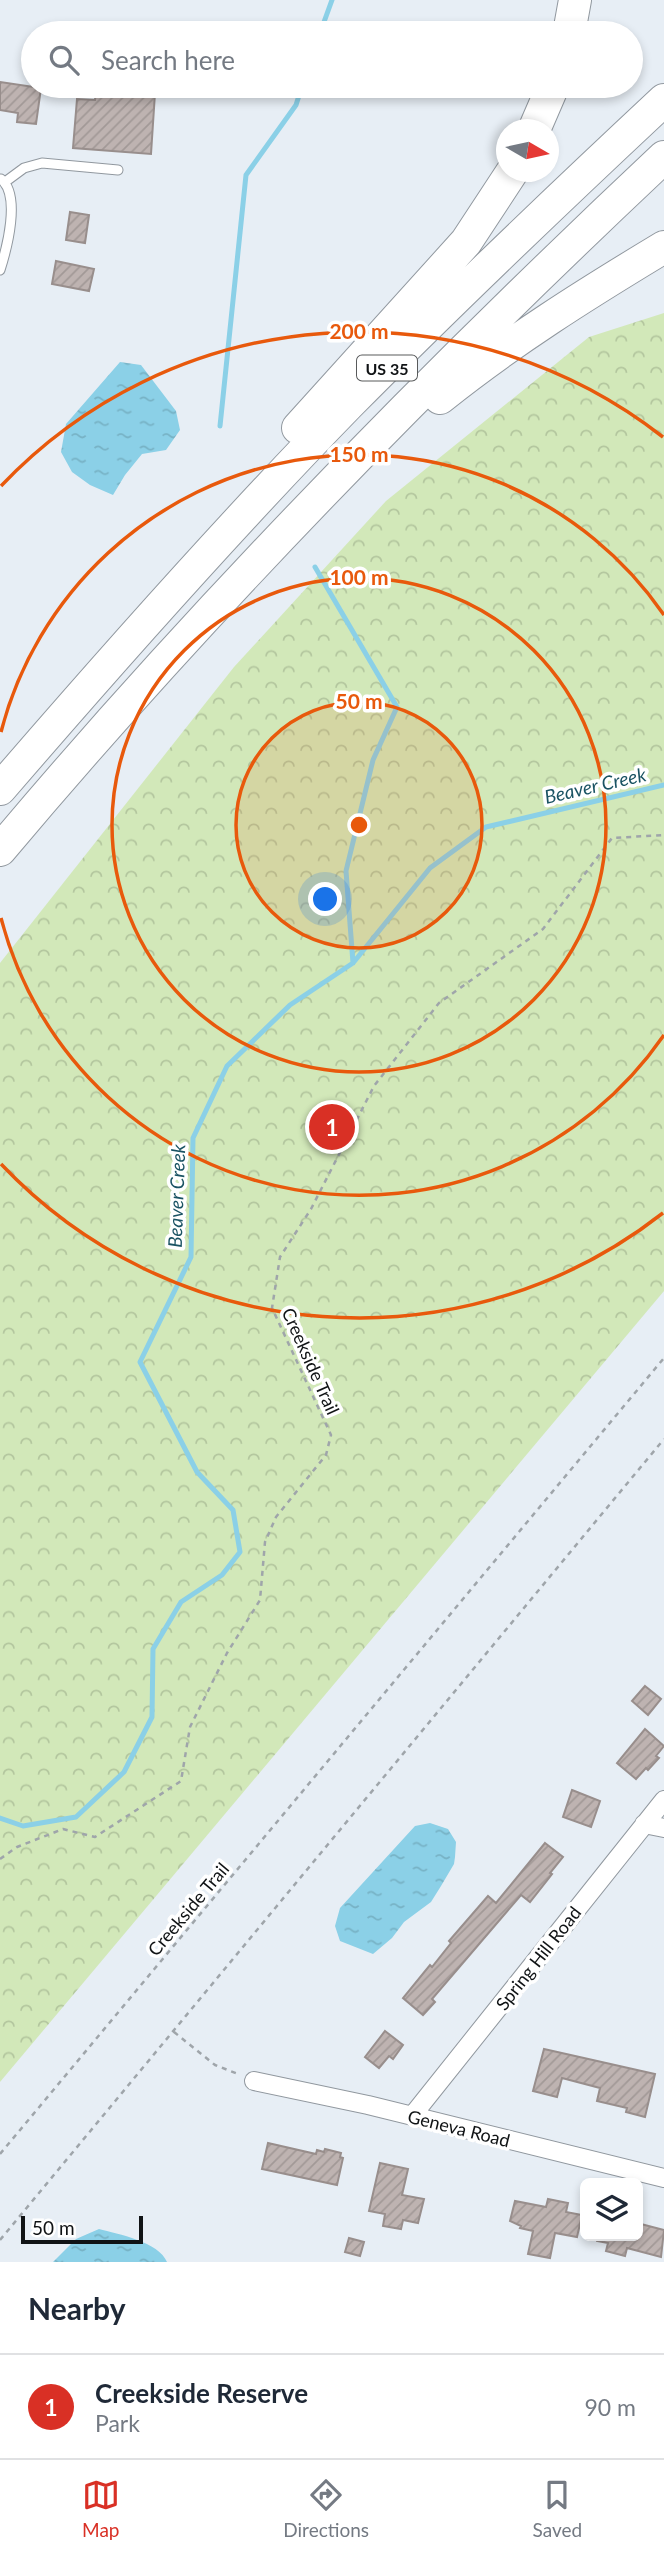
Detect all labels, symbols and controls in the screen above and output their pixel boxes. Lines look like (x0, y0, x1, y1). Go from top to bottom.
search box (21, 21, 643, 98)
icon: search (45, 41, 83, 79)
text: Search here (101, 44, 235, 76)
north arrow (496, 119, 559, 182)
text: 200 m (329, 318, 389, 343)
road number: US 35 (357, 356, 417, 380)
text: 150 m (329, 441, 389, 466)
text: 100 m (329, 564, 389, 589)
text: 50 m (335, 688, 383, 713)
water label: Beaver Creek (542, 762, 649, 808)
centre of rings (347, 813, 371, 837)
your location (308, 882, 342, 916)
pin: 1 (309, 1101, 355, 1153)
water label: Beaver Creek (163, 1143, 189, 1248)
street label: Creekside Trail (278, 1304, 344, 1418)
street label: Creekside Trail (143, 1858, 233, 1960)
street label: Spring Hill Road (491, 1902, 585, 2014)
street label: Geneva Road (406, 2105, 512, 2151)
map controls (580, 2178, 643, 2241)
button: layers (580, 2178, 643, 2241)
scale bar (21, 2213, 144, 2245)
text: 50 m (32, 2216, 75, 2239)
text: Nearby (28, 2290, 126, 2326)
text: Creekside Reserve (95, 2377, 308, 2409)
text: 1 (44, 2393, 58, 2421)
text: 90 m (585, 2393, 636, 2421)
text: Park (95, 2409, 140, 2437)
tab: Map (82, 2476, 120, 2541)
tab: Directions (283, 2476, 369, 2541)
tab: Saved (533, 2476, 582, 2541)

